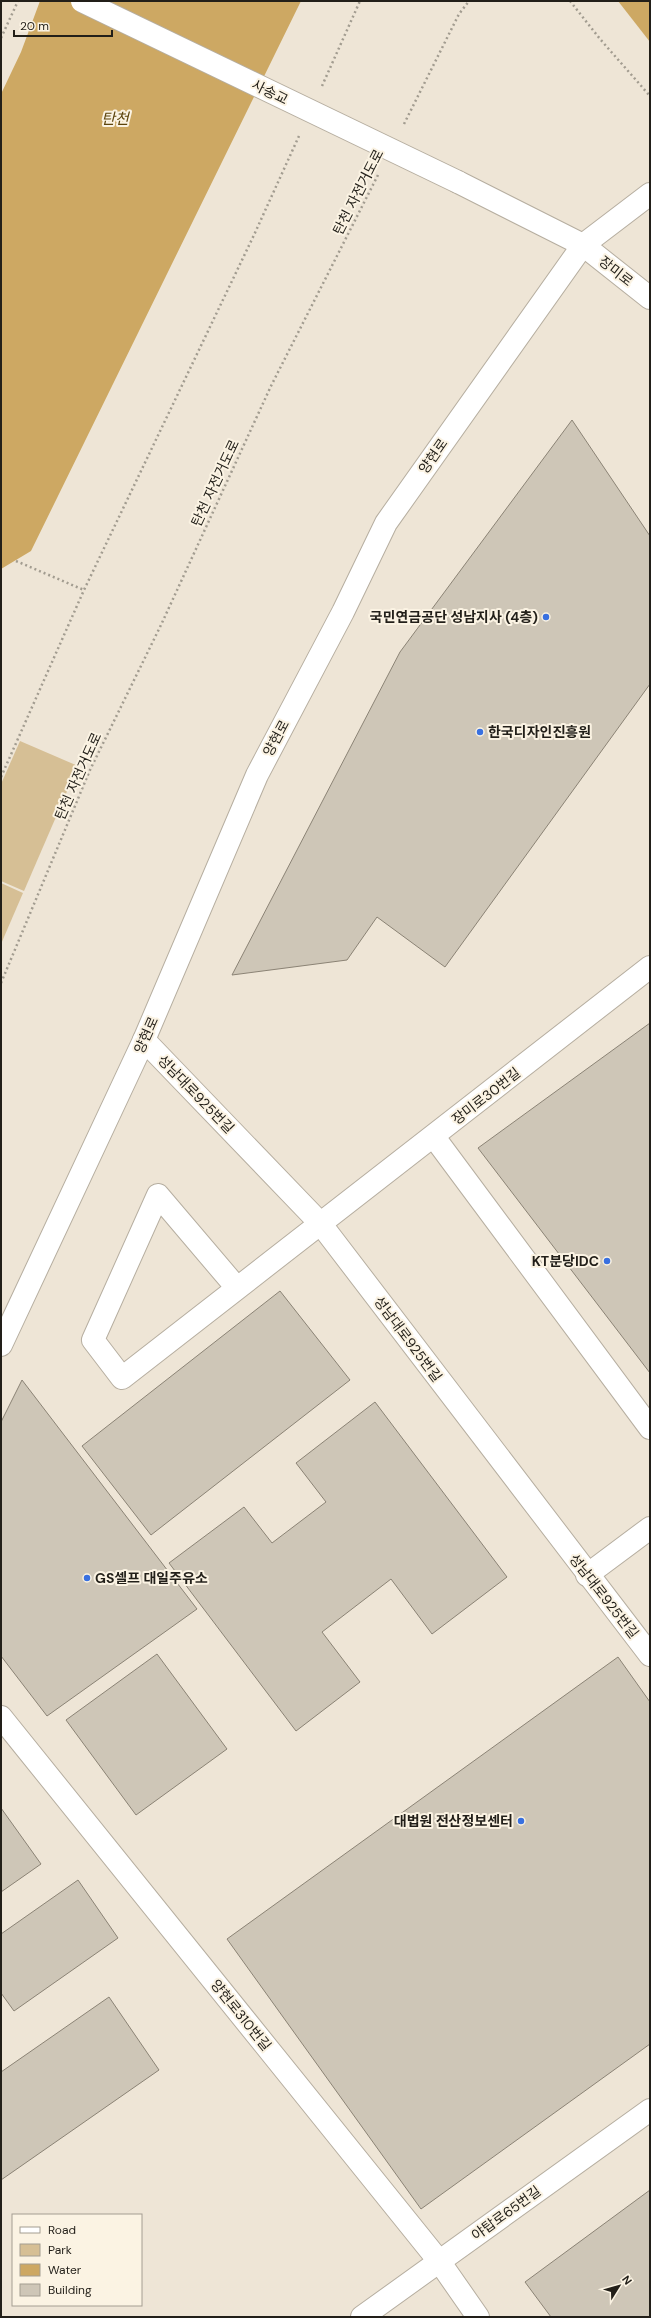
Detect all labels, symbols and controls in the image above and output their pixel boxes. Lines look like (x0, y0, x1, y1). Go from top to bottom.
scale bar (14, 12, 112, 38)
text: 20 m (20, 18, 49, 34)
street label: 사송교 (249, 75, 291, 109)
water label: 탄천 (101, 109, 131, 129)
street label: 탄천 자전거도로 (329, 146, 387, 238)
street label: 장미로 (595, 252, 637, 290)
street label: 양현로 (415, 435, 452, 477)
street label: 탄천 자전거도로 (187, 437, 243, 529)
place label: 국민연금공단 성남지사 (4층) (370, 608, 538, 626)
marker: 국민연금공단 성남지사 (4층) (541, 612, 551, 622)
street label: 양현로 (259, 717, 293, 759)
place label: 한국디자인진흥원 (488, 723, 591, 741)
marker: 한국디자인진흥원 (475, 727, 485, 737)
street label: 탄천 자전거도로 (51, 729, 105, 823)
street label: 양현로 (130, 1014, 162, 1056)
street label: 성남대로925번길 (154, 1051, 238, 1137)
street label: 장미로30번길 (448, 1064, 524, 1128)
place label: KT분당IDC (532, 1252, 599, 1270)
marker: KT분당IDC (602, 1256, 612, 1266)
street label: 성남대로925번길 (370, 1293, 446, 1385)
street label: 성남대로925번길 (565, 1550, 643, 1642)
place label: GS셀프 대일주유소 (95, 1569, 208, 1587)
marker: GS셀프 대일주유소 (82, 1573, 92, 1583)
place label: 대법원 전산정보센터 (394, 1812, 513, 1830)
marker: 대법원 전산정보센터 (516, 1816, 526, 1826)
street label: 양현로310번길 (207, 1976, 275, 2054)
street label: 야탑로65번길 (468, 2182, 544, 2244)
legend (12, 2214, 142, 2306)
text: Road (48, 2222, 76, 2238)
text: Park (48, 2242, 72, 2258)
text: Water (48, 2262, 82, 2278)
north arrow (599, 2266, 639, 2306)
text: N (619, 2273, 635, 2287)
text: Building (48, 2282, 92, 2298)

